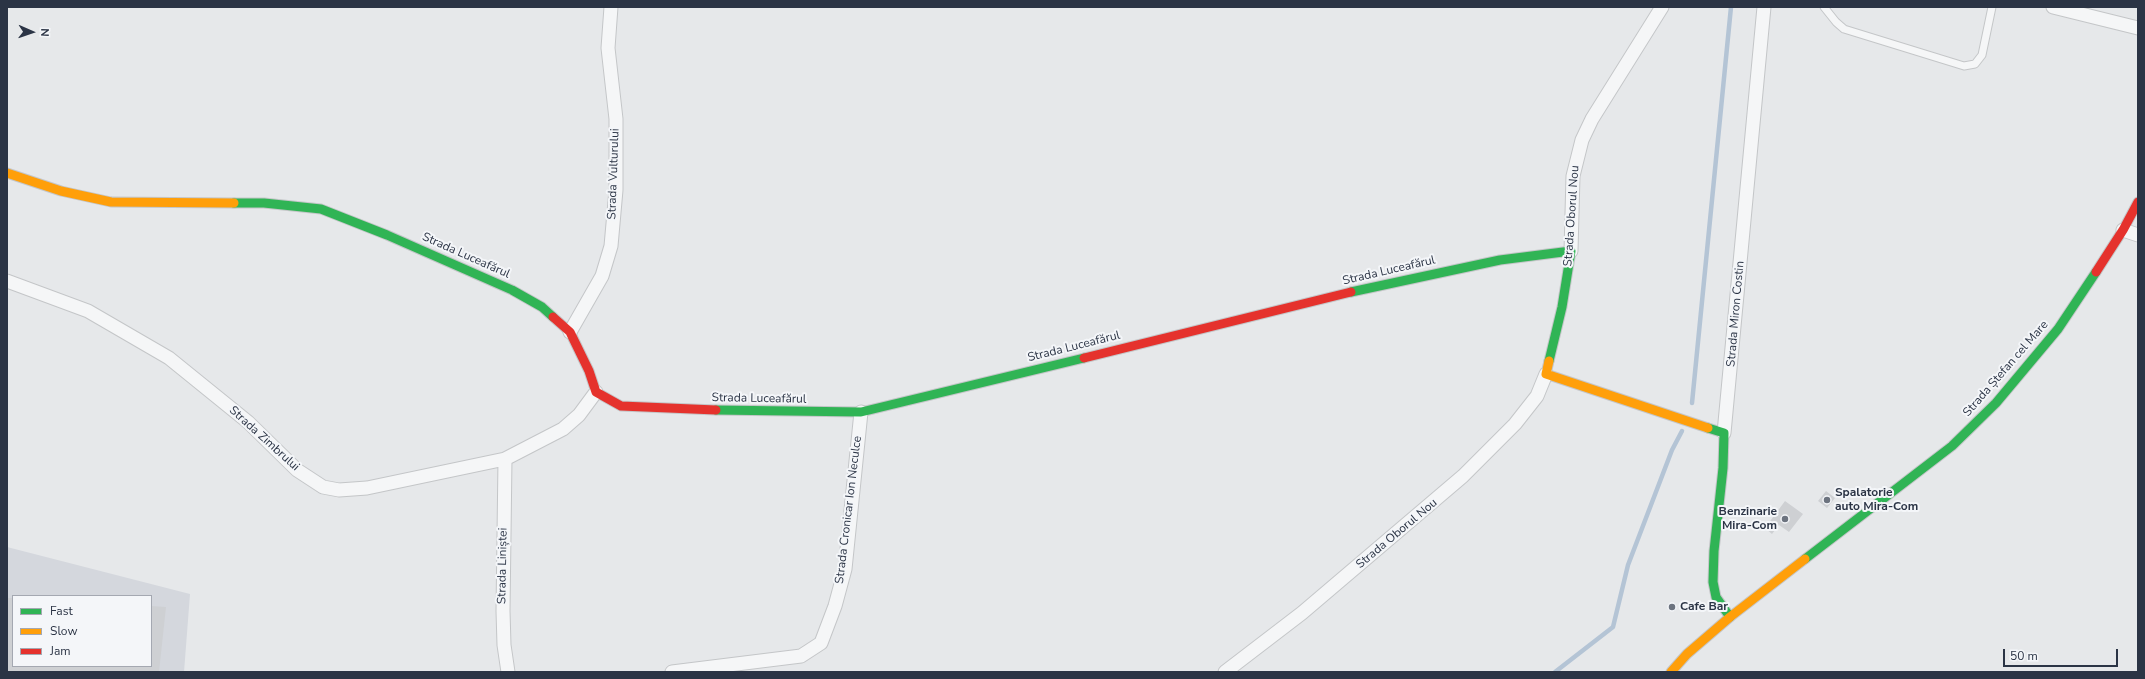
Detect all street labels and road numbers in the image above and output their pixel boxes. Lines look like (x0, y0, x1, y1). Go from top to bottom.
street label: Strada Vulturului (605, 128, 623, 220)
street label: Strada Oborul Nou (1561, 165, 1583, 267)
street label: Strada Luceafărul (420, 230, 512, 282)
street label: Strada Luceafărul (1341, 253, 1437, 289)
street label: Strada Miron Costin (1724, 260, 1748, 368)
street label: Strada Ștefan cel Mare (1960, 318, 2052, 420)
street label: Strada Luceafărul (1026, 329, 1122, 365)
street label: Strada Luceafărul (711, 391, 807, 407)
street label: Strada Zimbrului (226, 404, 302, 474)
street label: Strada Cronicar Ion Neculce (833, 435, 865, 585)
street label: Strada Oborul Nou (1354, 496, 1440, 572)
street label: Strada Liniștei (495, 528, 511, 604)

